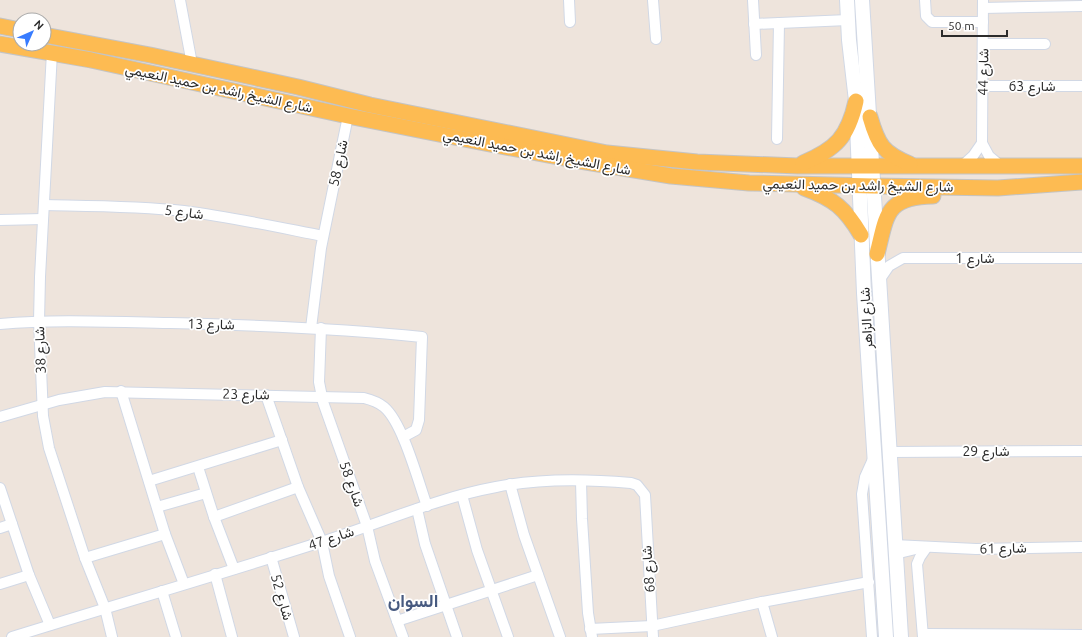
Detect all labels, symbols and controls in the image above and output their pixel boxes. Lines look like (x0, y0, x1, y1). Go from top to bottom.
north arrow (12, 12, 52, 52)
scale bar (942, 12, 1007, 38)
text: N (32, 18, 46, 32)
text: 50 m (948, 19, 975, 32)
street label: شارع 44 (975, 48, 994, 96)
street label: شارع الشيخ راشد بن حميد النعيمي (123, 60, 314, 120)
street label: شارع 63 (1008, 78, 1056, 97)
street label: شارع الشيخ راشد بن حميد النعيمي (441, 126, 632, 182)
street label: شارع 58 (325, 138, 354, 188)
street label: شارع الشيخ راشد بن حميد النعيمي (762, 175, 954, 199)
street label: شارع 5 (163, 202, 204, 225)
street label: شارع 1 (955, 250, 995, 269)
street label: شارع الزاهر (856, 287, 879, 350)
street label: شارع 13 (187, 316, 235, 335)
street label: شارع 38 (31, 326, 52, 374)
street label: شارع 23 (222, 386, 270, 405)
street label: شارع 29 (962, 443, 1010, 462)
street label: شارع 58 (334, 459, 368, 510)
street label: شارع 47 (306, 523, 357, 556)
street label: شارع 61 (979, 540, 1027, 559)
street label: شارع 68 (638, 545, 661, 593)
street label: شارع 52 (265, 572, 296, 623)
district label: السوان (388, 590, 438, 612)

